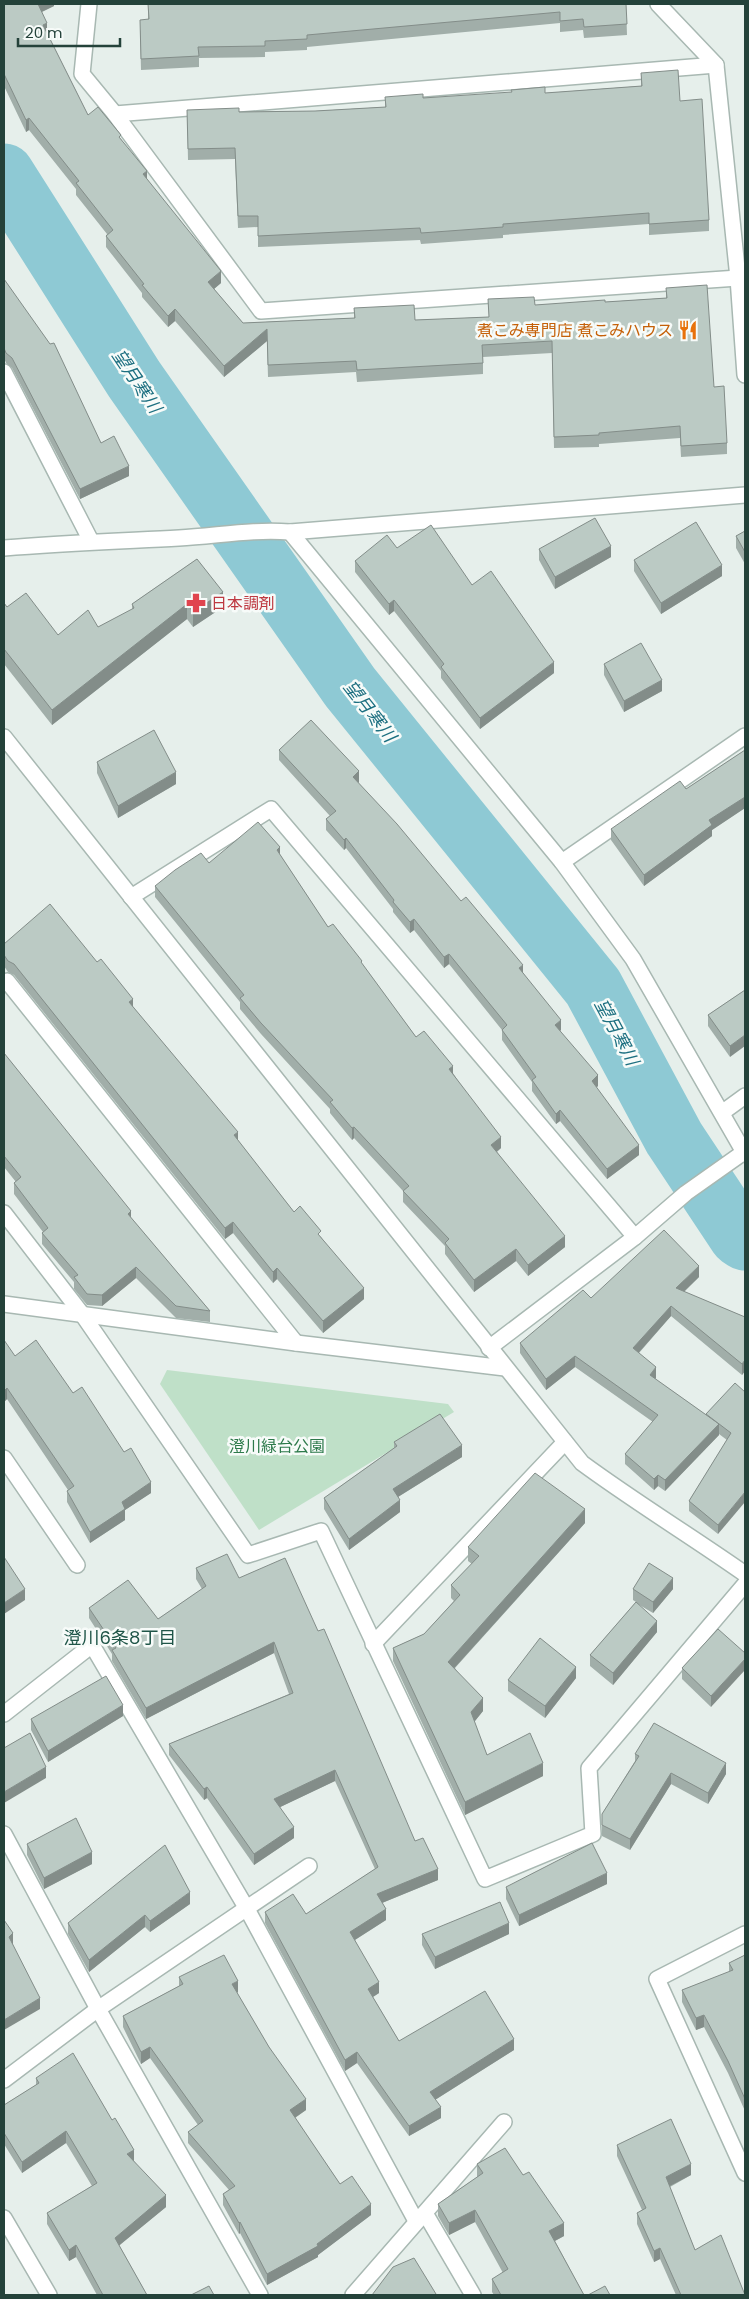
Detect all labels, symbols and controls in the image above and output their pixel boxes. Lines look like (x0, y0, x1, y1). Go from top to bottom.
scale bar (18, 15, 120, 47)
text: 20 m (25, 22, 63, 43)
place label: 煮こみ専門店 煮こみハウス (477, 319, 673, 342)
restaurant icon: 煮こみ専門店 煮こみハウス (677, 319, 699, 341)
water label: 望月寒川 (107, 344, 169, 419)
pharmacy icon: 日本調剤 (185, 592, 207, 614)
place label: 日本調剤 (211, 592, 275, 615)
water label: 望月寒川 (338, 675, 403, 749)
water label: 望月寒川 (589, 994, 646, 1071)
park label: 澄川緑台公園 (229, 1435, 325, 1458)
district label: 澄川6条8丁目 (64, 1625, 176, 1650)

